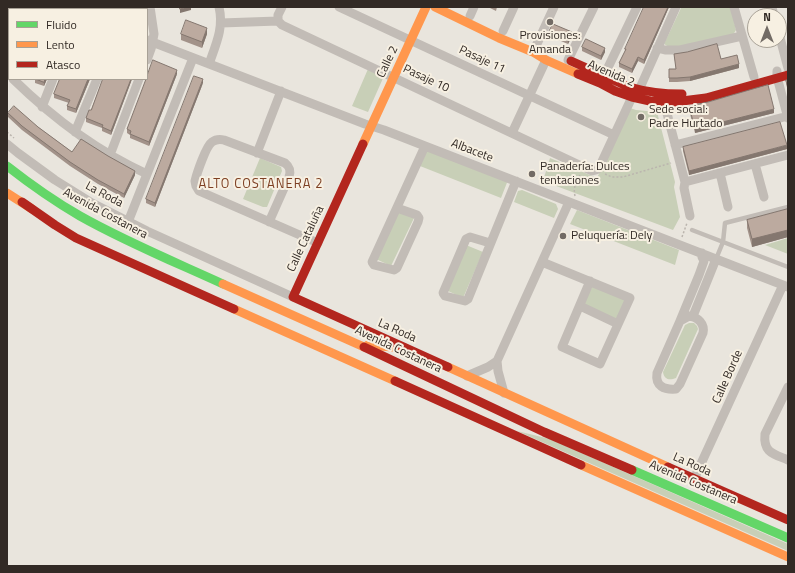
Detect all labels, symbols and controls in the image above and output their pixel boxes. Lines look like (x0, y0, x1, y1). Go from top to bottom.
legend (8, 8, 148, 80)
north arrow (747, 8, 787, 48)
text: N (763, 9, 771, 25)
text: Fluido (46, 15, 77, 34)
marker: Provisiones: Amanda (545, 17, 555, 27)
place label: Provisiones: Amanda (519, 29, 581, 57)
text: Lento (46, 35, 75, 54)
street label: Pasaje 11 (457, 43, 507, 77)
street label: Calle 2 (374, 44, 402, 80)
text: Atasco (46, 55, 80, 74)
street label: Avenida 2 (585, 58, 637, 90)
street label: Pasaje 10 (401, 62, 451, 96)
place label: Sede social: Padre Hurtado (649, 103, 723, 131)
marker: Sede social: Padre Hurtado (636, 112, 646, 122)
street label: Albacete (449, 136, 495, 166)
place label: Panadería: Dulces tentaciones (540, 160, 630, 188)
marker: Panadería: Dulces tentaciones (527, 169, 537, 179)
district label: ALTO COSTANERA 2 (198, 177, 324, 193)
street label: La Roda (83, 179, 125, 211)
street label: Avenida Costanera (60, 186, 150, 242)
street label: Calle Cataluña (284, 204, 328, 274)
place label: Peluquería: Dely (571, 229, 652, 243)
marker: Peluquería: Dely (558, 231, 568, 241)
street label: La Roda (376, 316, 418, 346)
street label: Avenida Costanera (352, 324, 444, 376)
street label: Calle Borde (710, 348, 746, 406)
street label: La Roda (671, 450, 713, 480)
street label: Avenida Costanera (647, 458, 739, 508)

